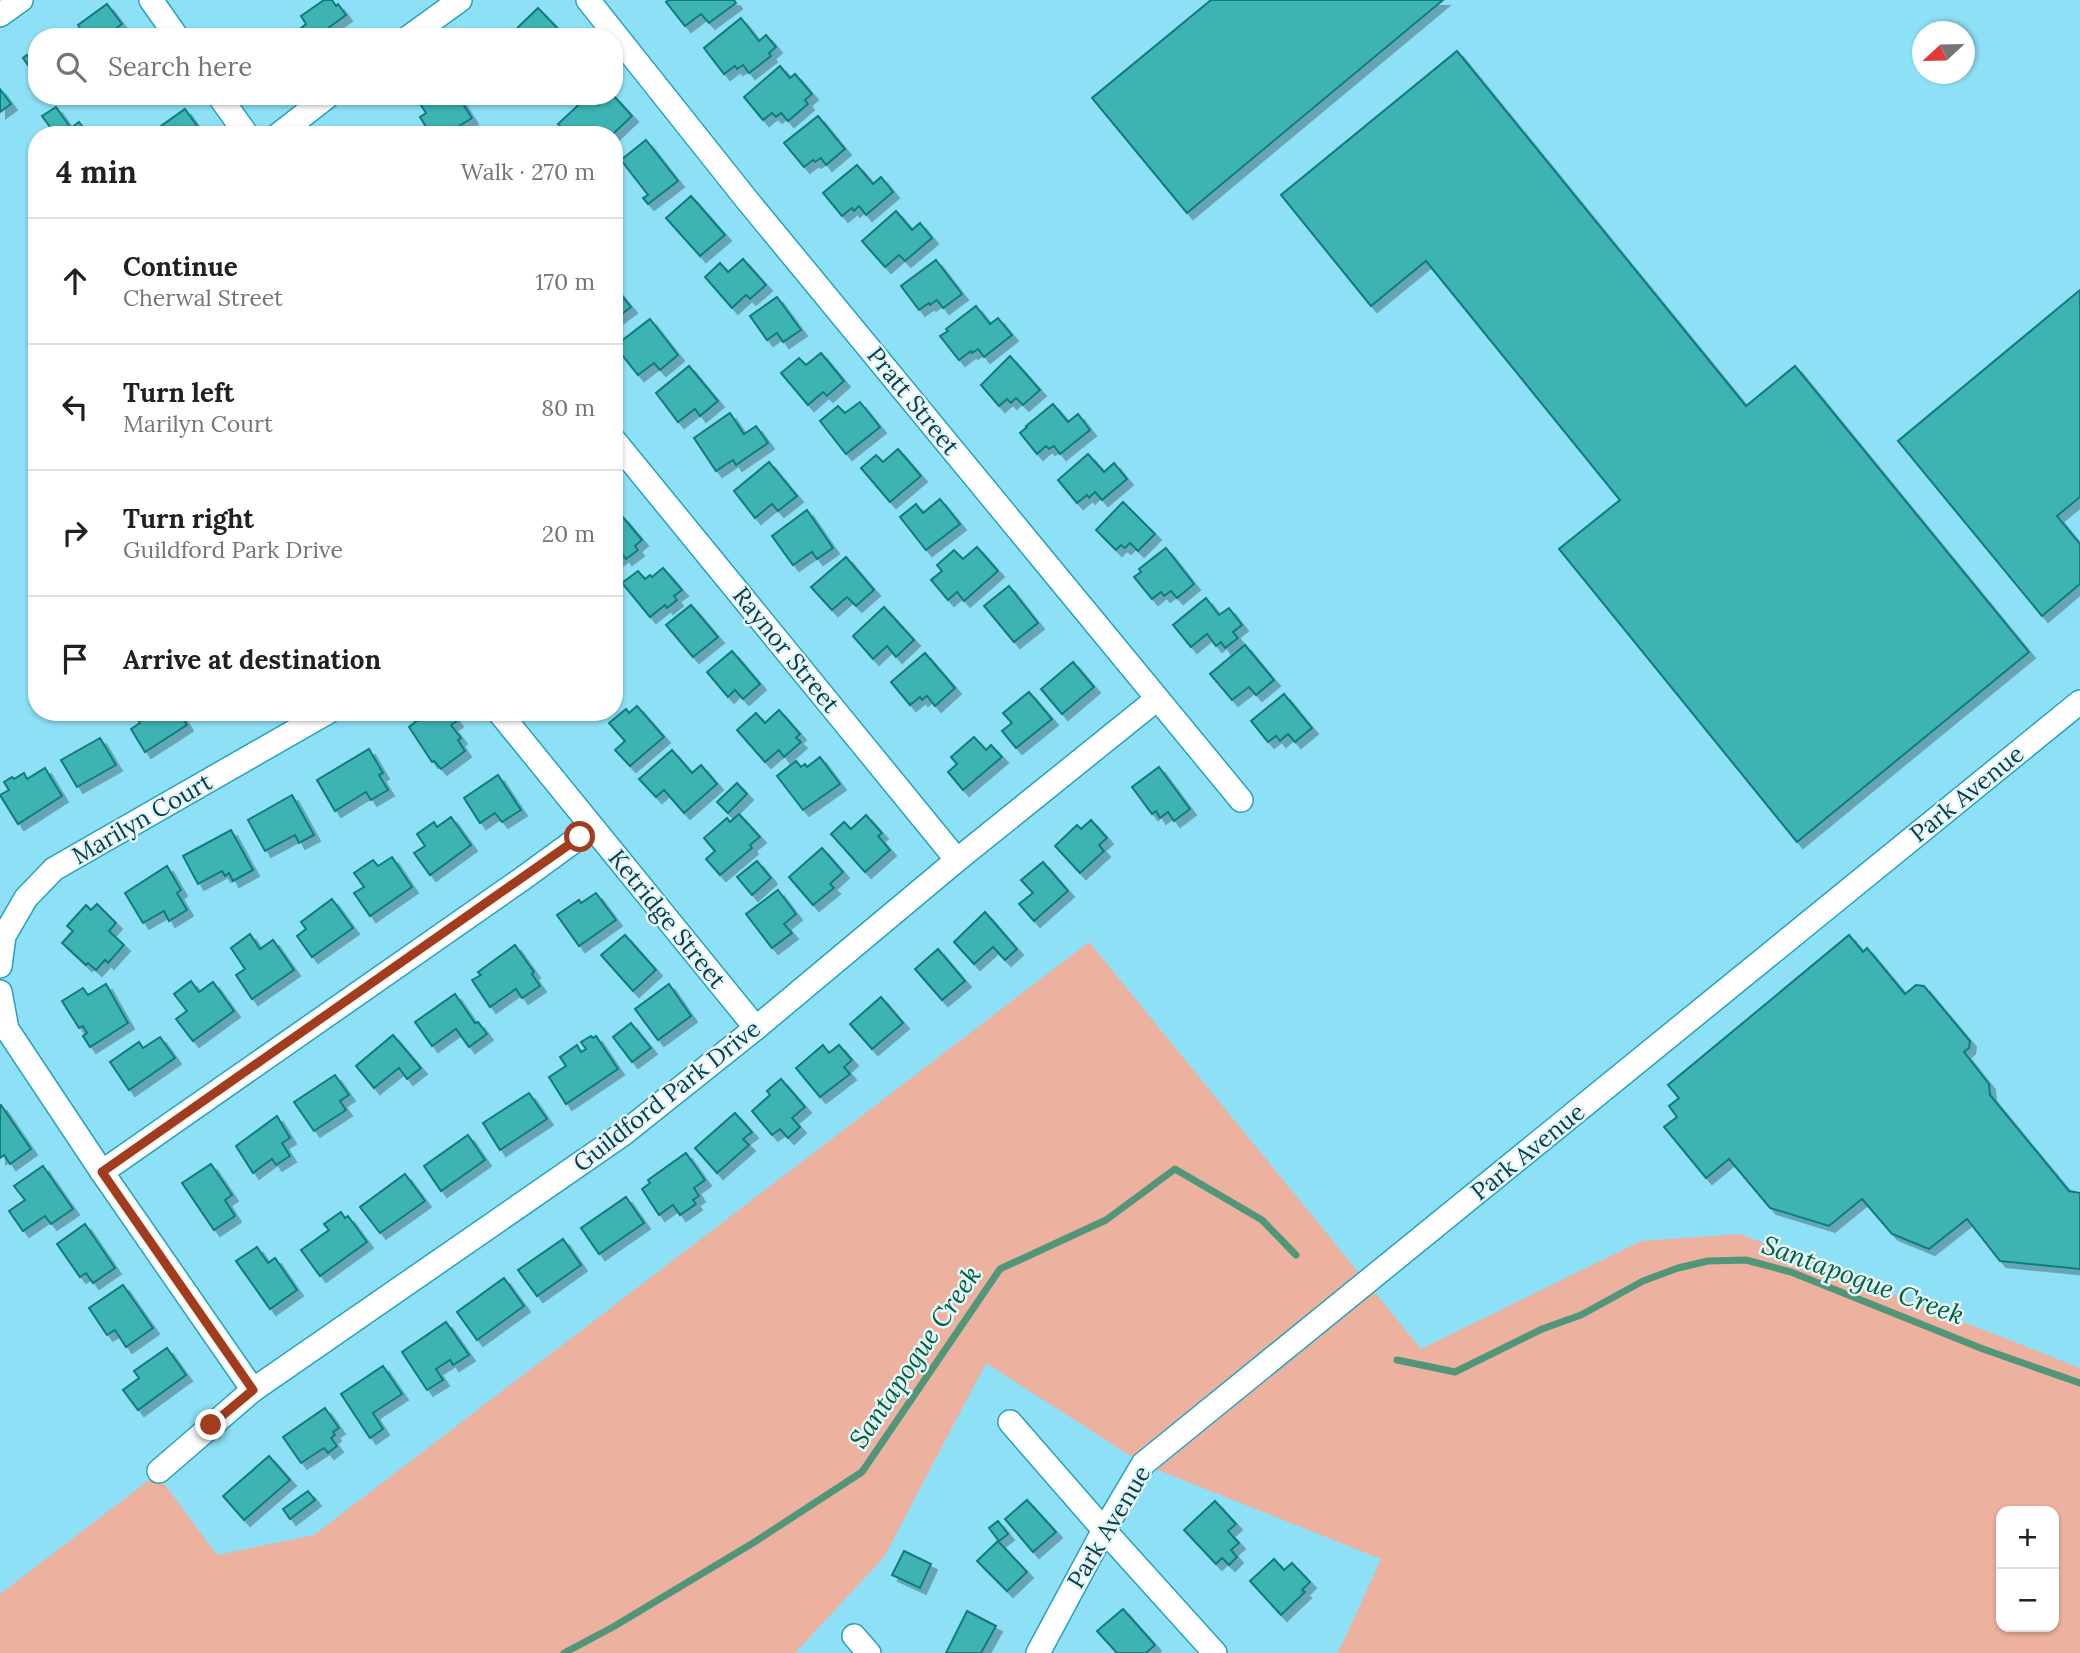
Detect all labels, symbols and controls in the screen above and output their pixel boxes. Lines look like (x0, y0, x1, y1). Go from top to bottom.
north arrow (1912, 21, 1975, 84)
search box (28, 28, 623, 105)
icon: search (52, 48, 90, 86)
text: Search here (108, 50, 252, 83)
text: 4 min (56, 153, 137, 191)
text: Walk · 270 m (461, 157, 595, 186)
text: Continue (123, 250, 238, 283)
icon: ahead (56, 262, 94, 300)
text: 170 m (535, 267, 595, 296)
text: Cherwal Street (123, 283, 283, 312)
street label: Pratt Street (860, 340, 967, 462)
text: Turn left (123, 376, 234, 409)
icon: left (56, 388, 94, 426)
text: 80 m (541, 393, 595, 422)
text: Marilyn Court (123, 409, 273, 438)
text: Turn right (123, 502, 254, 535)
icon: right (56, 514, 94, 552)
text: 20 m (542, 519, 595, 548)
text: Guildford Park Drive (123, 535, 343, 564)
street label: Raynor Street (726, 580, 847, 720)
icon: arrive (56, 640, 94, 678)
text: Arrive at destination (123, 643, 381, 676)
street label: Park Avenue (1903, 738, 2030, 849)
street label: Marilyn Court (66, 766, 218, 871)
route start (564, 821, 595, 852)
street label: Ketridge Street (602, 843, 733, 995)
street label: Guildford Park Drive (567, 1013, 767, 1178)
street label: Park Avenue (1464, 1096, 1591, 1207)
water label: Santapogue Creek (1757, 1228, 1969, 1331)
water label: Santapogue Creek (841, 1259, 988, 1454)
route end (195, 1409, 226, 1440)
street label: Park Avenue (1060, 1460, 1157, 1594)
map controls (1996, 1506, 2059, 1632)
button: + (1996, 1506, 2059, 1569)
button: − (1996, 1569, 2059, 1632)

